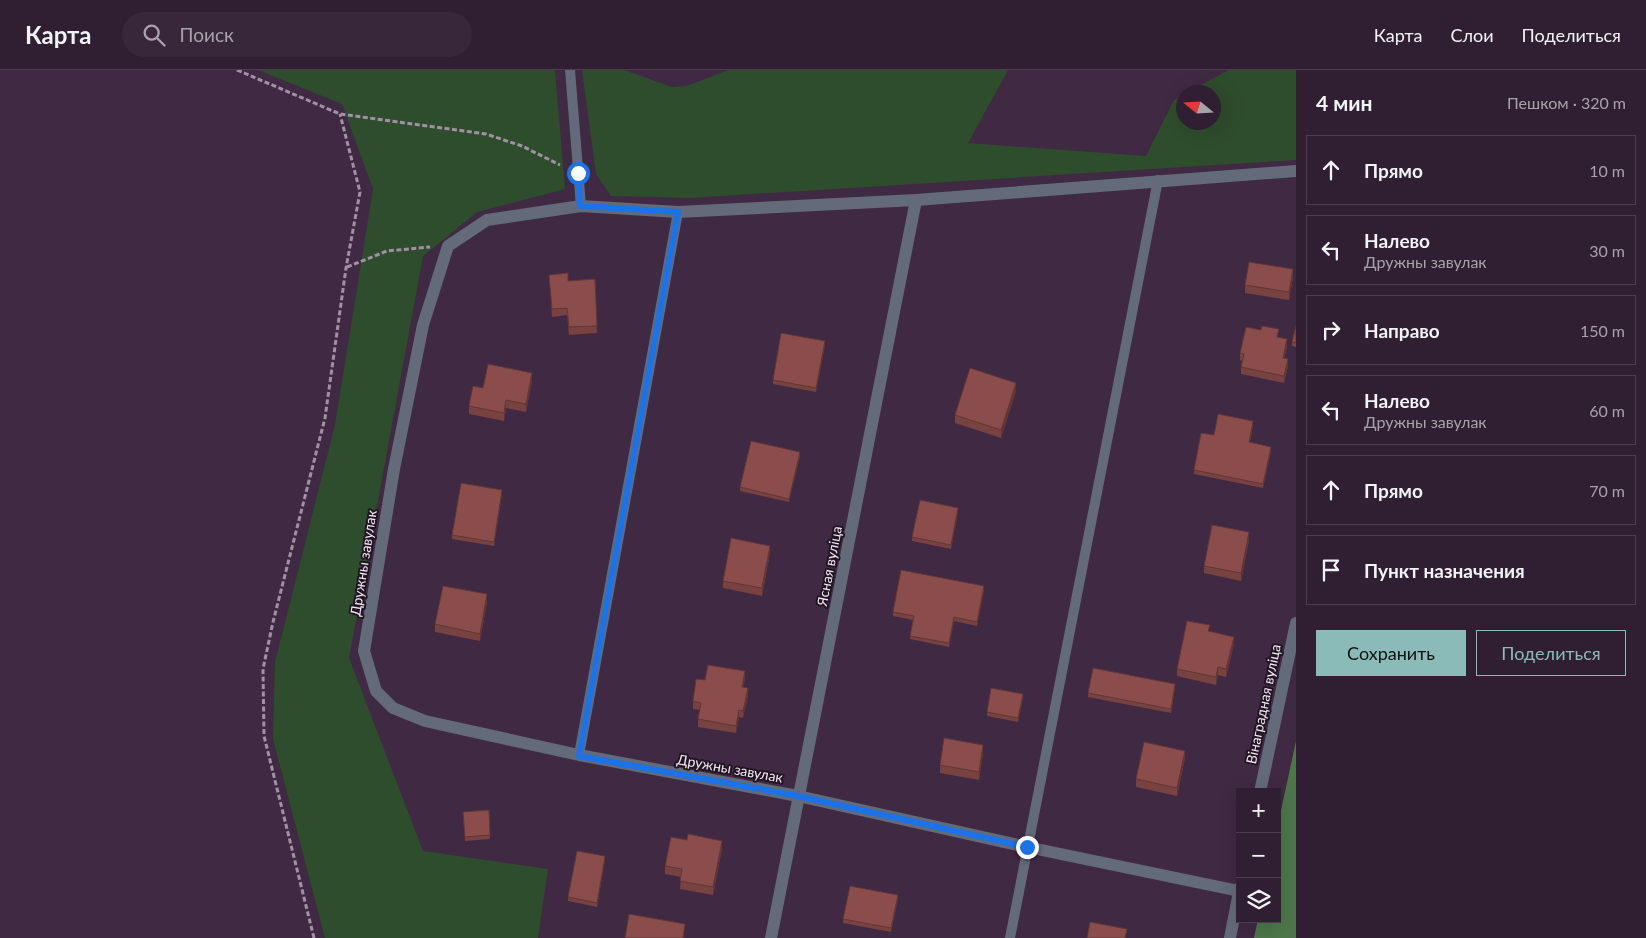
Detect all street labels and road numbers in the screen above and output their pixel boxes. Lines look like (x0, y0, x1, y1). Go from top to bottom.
street label: Дружны завулак (346, 508, 380, 617)
street label: Ясная вуліца (813, 524, 845, 609)
street label: Вінаградная вуліца (1242, 643, 1284, 765)
street label: Дружны завулак (676, 750, 785, 786)

